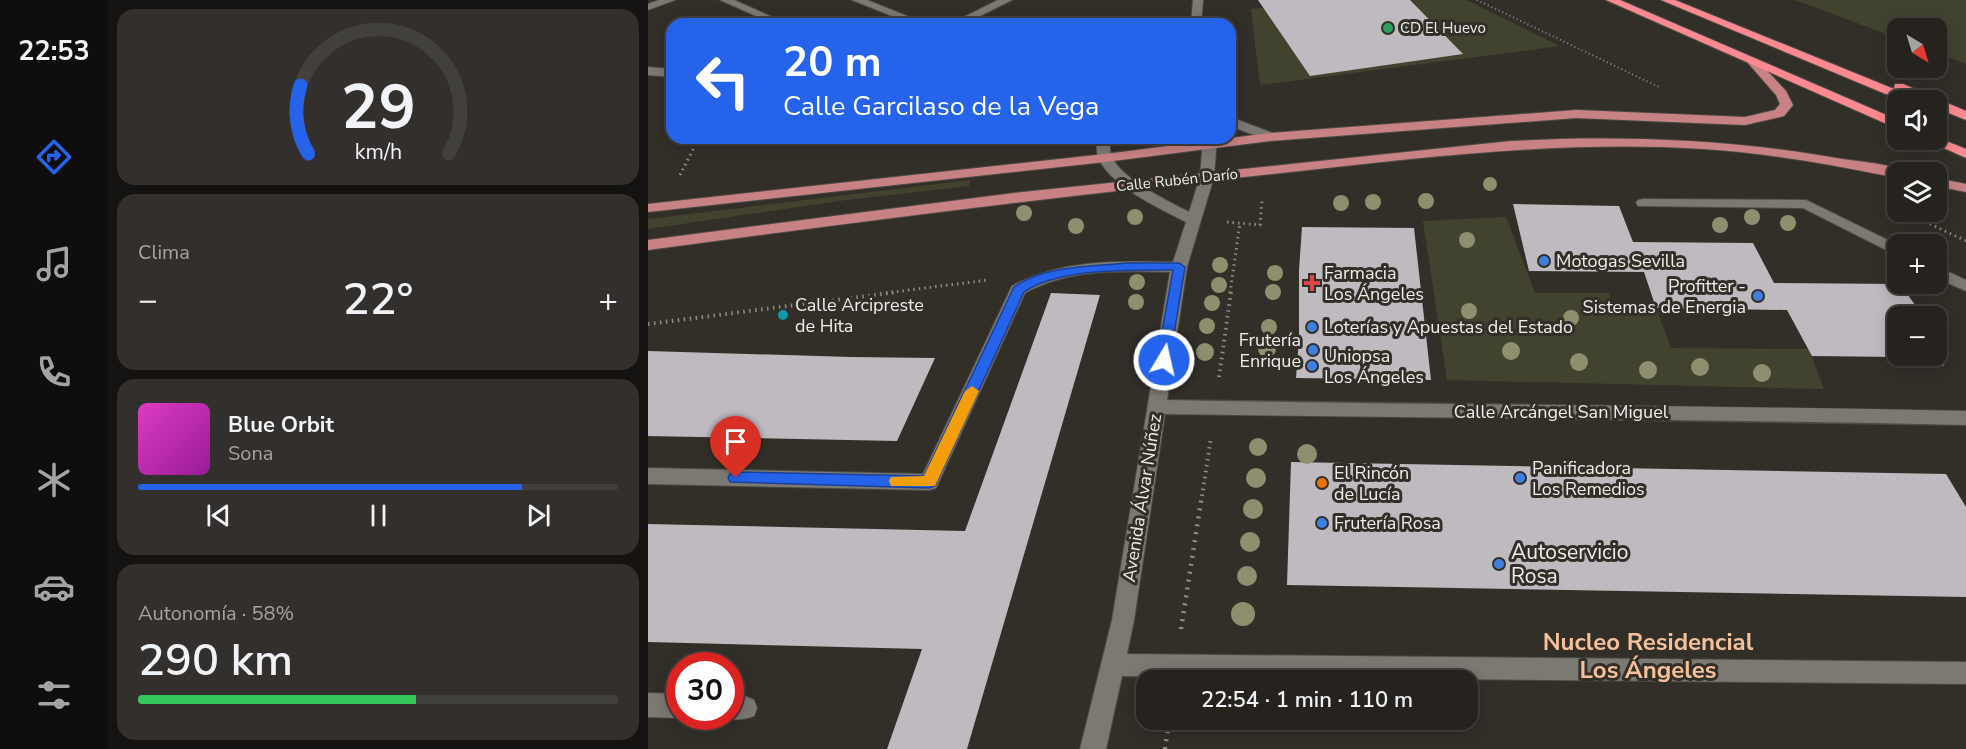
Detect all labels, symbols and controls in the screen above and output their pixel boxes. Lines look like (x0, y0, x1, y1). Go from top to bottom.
place label: CD El Huevo (1400, 18, 1486, 38)
north arrow (1887, 18, 1947, 78)
map controls (1887, 18, 1947, 366)
marker: CD El Huevo (1381, 21, 1395, 35)
text: 22:53 (18, 33, 90, 70)
text: 20 m (783, 34, 882, 91)
icon: left (684, 42, 762, 120)
text: 29 (341, 65, 415, 150)
text: Calle Garcilaso de la Vega (783, 88, 1099, 125)
button: sound (1887, 90, 1947, 150)
icon: directions (33, 136, 75, 178)
text: km/h (354, 137, 402, 167)
button: layers (1887, 162, 1947, 222)
street label: Calle Rubén Darío (1115, 164, 1239, 196)
button: + (1887, 234, 1947, 294)
text: Clima (138, 239, 190, 266)
icon: music (33, 243, 75, 285)
place label: Motogas Sevilla (1556, 249, 1685, 273)
marker: Motogas Sevilla (1537, 254, 1551, 268)
place label: Farmacia Los Ángeles (1324, 261, 1424, 306)
text: 22° (343, 269, 413, 330)
place label: Profitter - Sistemas de Energia (1583, 274, 1746, 319)
marker: Farmacia Los Ángeles (1305, 276, 1319, 290)
text: − (138, 278, 158, 323)
text: + (598, 278, 618, 323)
marker: Profitter - Sistemas de Energia (1751, 289, 1765, 303)
place label: Calle Arcipreste de Hita (795, 293, 924, 338)
button: − (1887, 306, 1947, 366)
marker: Calle Arcipreste de Hita (776, 308, 790, 322)
place label: Loterías y Apuestas del Estado (1324, 315, 1573, 339)
marker: Loterías y Apuestas del Estado (1305, 320, 1319, 334)
position arrow (1132, 328, 1196, 392)
place label: Frutería Enrique (1239, 328, 1301, 373)
marker: Frutería Enrique (1306, 343, 1320, 357)
place label: Uniopsa Los Ángeles (1324, 344, 1424, 389)
icon: phone (33, 351, 75, 393)
marker: Uniopsa Los Ángeles (1305, 359, 1319, 373)
street label: Calle Arcángel San Miguel (1454, 400, 1669, 424)
text: Blue Orbit (228, 410, 334, 440)
street label: Avenida Álvar Núñez (1117, 412, 1167, 584)
pin (710, 416, 761, 478)
icon: arrive (719, 425, 752, 458)
text: Sona (228, 440, 273, 467)
place label: Panificadora Los Remedios (1532, 456, 1645, 501)
icon: climate (33, 459, 75, 501)
place label: El Rincón de Lucía (1334, 461, 1409, 506)
marker: Panificadora Los Remedios (1513, 471, 1527, 485)
marker: El Rincón de Lucía (1315, 476, 1329, 490)
icon: previous (202, 499, 235, 532)
icon: pause (362, 499, 395, 532)
icon: next (522, 499, 555, 532)
place label: Frutería Rosa (1334, 511, 1441, 535)
marker: Frutería Rosa (1315, 516, 1329, 530)
place label: Autoservicio Rosa (1511, 538, 1628, 590)
marker: Autoservicio Rosa (1492, 557, 1506, 571)
icon: car (33, 566, 75, 608)
text: Autonomía · 58% (138, 600, 294, 627)
district label: Nucleo Residencial Los Ángeles (1543, 626, 1754, 686)
text: 290 km (138, 630, 293, 691)
speed limit sign: 30 (666, 652, 744, 730)
icon: filters (33, 674, 75, 716)
text: 22:54 · 1 min · 110 m (1201, 685, 1413, 715)

